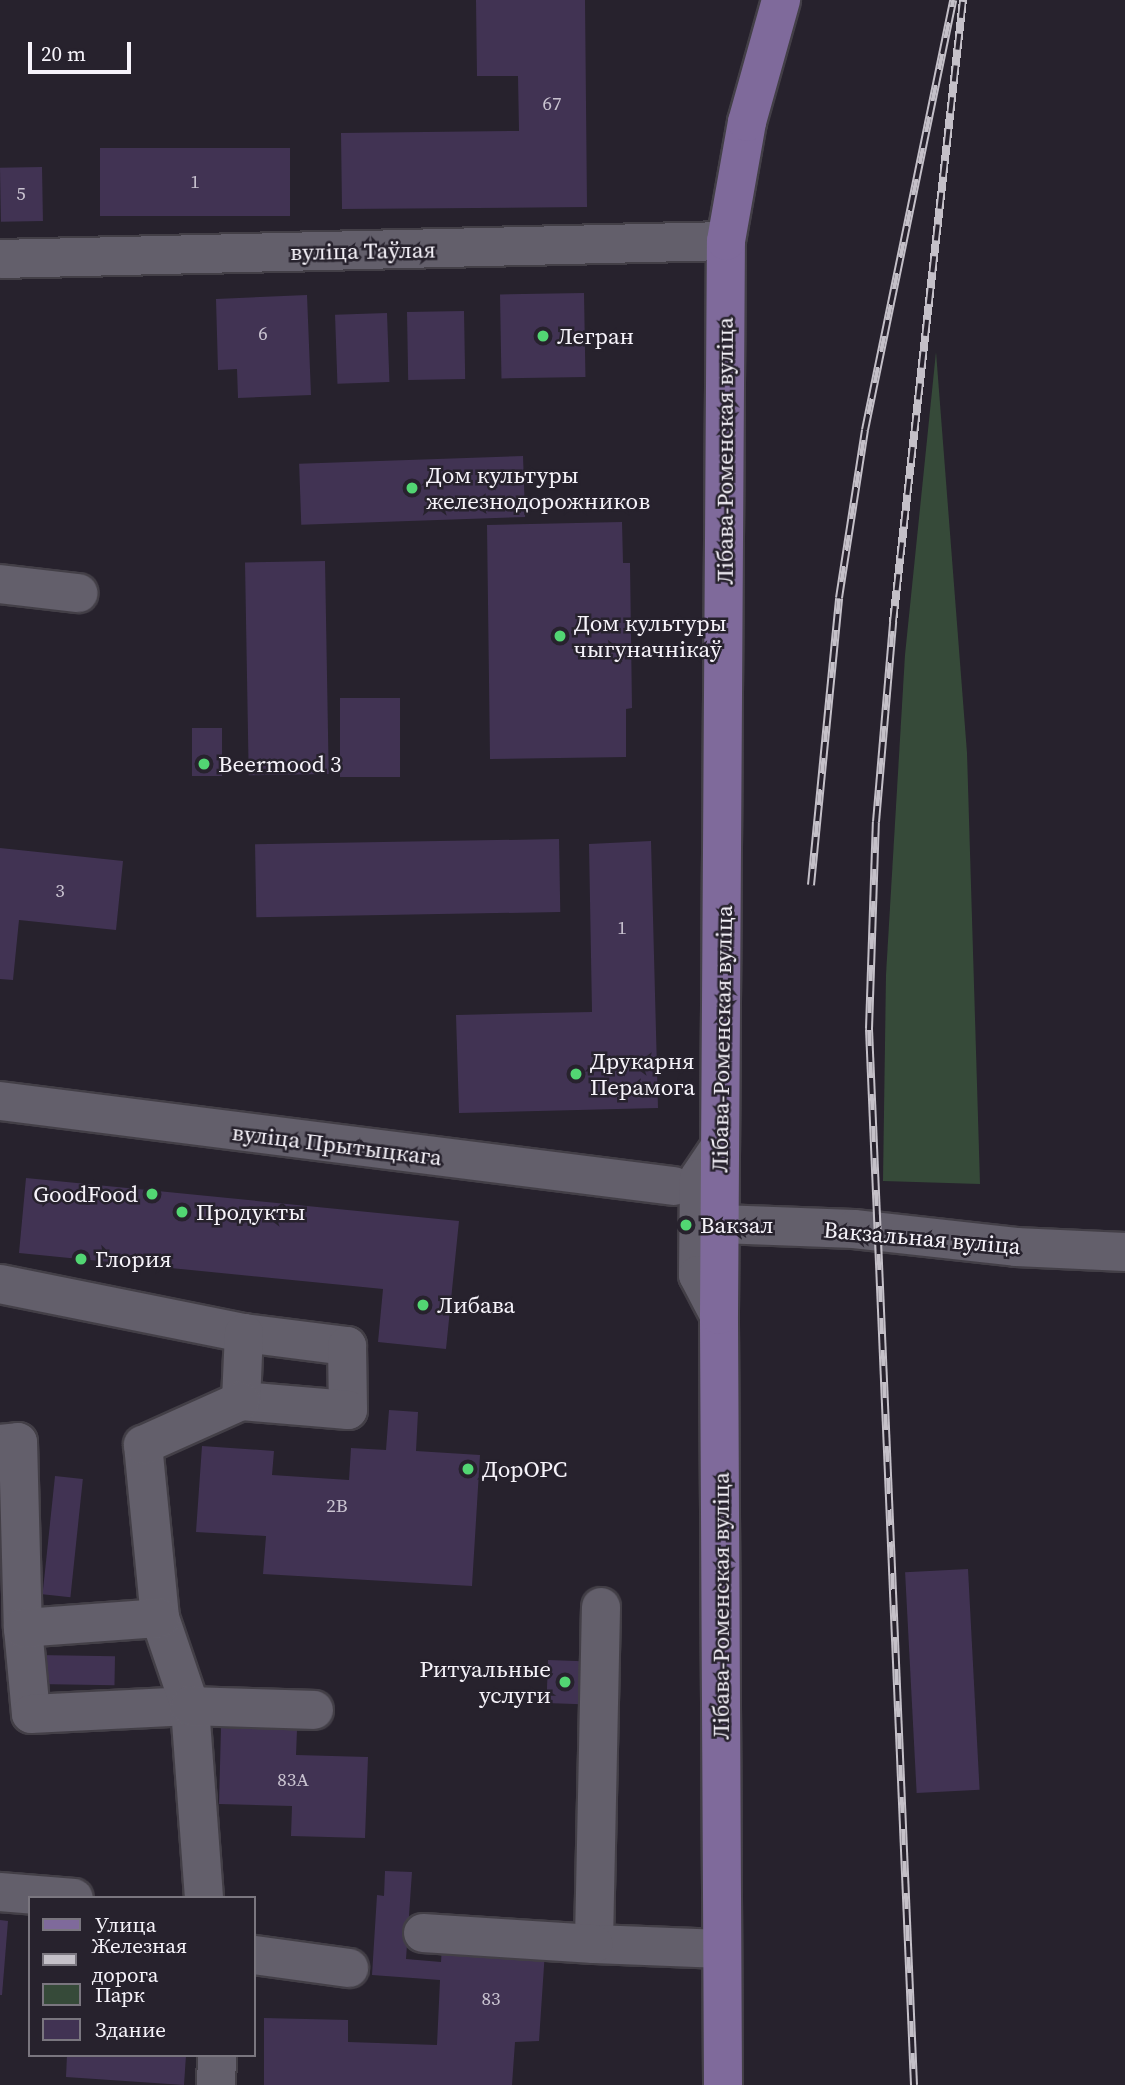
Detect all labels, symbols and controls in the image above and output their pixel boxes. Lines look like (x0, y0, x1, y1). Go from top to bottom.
scale bar (32, 28, 135, 72)
text: 20 m (41, 39, 86, 68)
house number: 67 (543, 93, 561, 115)
house number: 1 (190, 171, 200, 193)
house number: 5 (16, 183, 26, 205)
street label: вуліца Таўлая (290, 236, 436, 266)
street label: Лібава-Роменская вуліца (711, 317, 739, 585)
place label: Легран (557, 322, 634, 350)
house number: 6 (258, 323, 268, 345)
marker: Легран (535, 328, 551, 344)
place label: Дом культуры железнодорожников (426, 461, 650, 515)
marker: Дом культуры железнодорожников (404, 480, 420, 496)
place label: Дом культуры чыгуначнікаў (574, 609, 727, 663)
marker: Дом культуры чыгуначнікаў (552, 628, 568, 644)
place label: Beermood 3 (218, 750, 342, 778)
marker: Beermood 3 (196, 756, 212, 772)
house number: 3 (55, 880, 65, 902)
street label: Лібава-Роменская вуліца (706, 905, 738, 1173)
house number: 1 (617, 917, 627, 939)
place label: Друкарня Перамога (590, 1047, 695, 1101)
marker: Друкарня Перамога (568, 1066, 584, 1082)
street label: вуліца Прытыцкага (230, 1118, 444, 1172)
place label: GoodFood (33, 1180, 138, 1208)
marker: GoodFood (144, 1186, 160, 1202)
place label: Продукты (196, 1198, 305, 1226)
marker: Продукты (174, 1204, 190, 1220)
place label: Вакзал (700, 1211, 774, 1239)
street label: Вакзальная вуліца (822, 1216, 1022, 1260)
marker: Вакзал (678, 1217, 694, 1233)
place label: Глория (95, 1245, 172, 1273)
marker: Глория (73, 1251, 89, 1267)
place label: Либава (437, 1291, 515, 1319)
marker: Либава (415, 1297, 431, 1313)
place label: ДорОРС (482, 1455, 567, 1483)
marker: ДорОРС (460, 1461, 476, 1477)
street label: Лібава-Роменская вуліца (707, 1472, 735, 1740)
house number: 2B (326, 1495, 348, 1517)
place label: Ритуальные услуги (419, 1655, 551, 1709)
marker: Ритуальные услуги (557, 1674, 573, 1690)
house number: 83А (277, 1769, 309, 1791)
legend (28, 1896, 256, 2057)
text: Улица (95, 1910, 156, 1939)
text: Железная дорога (91, 1931, 187, 1989)
text: Парк (95, 1980, 145, 2009)
house number: 83 (482, 1988, 500, 2010)
text: Здание (95, 2015, 166, 2044)

